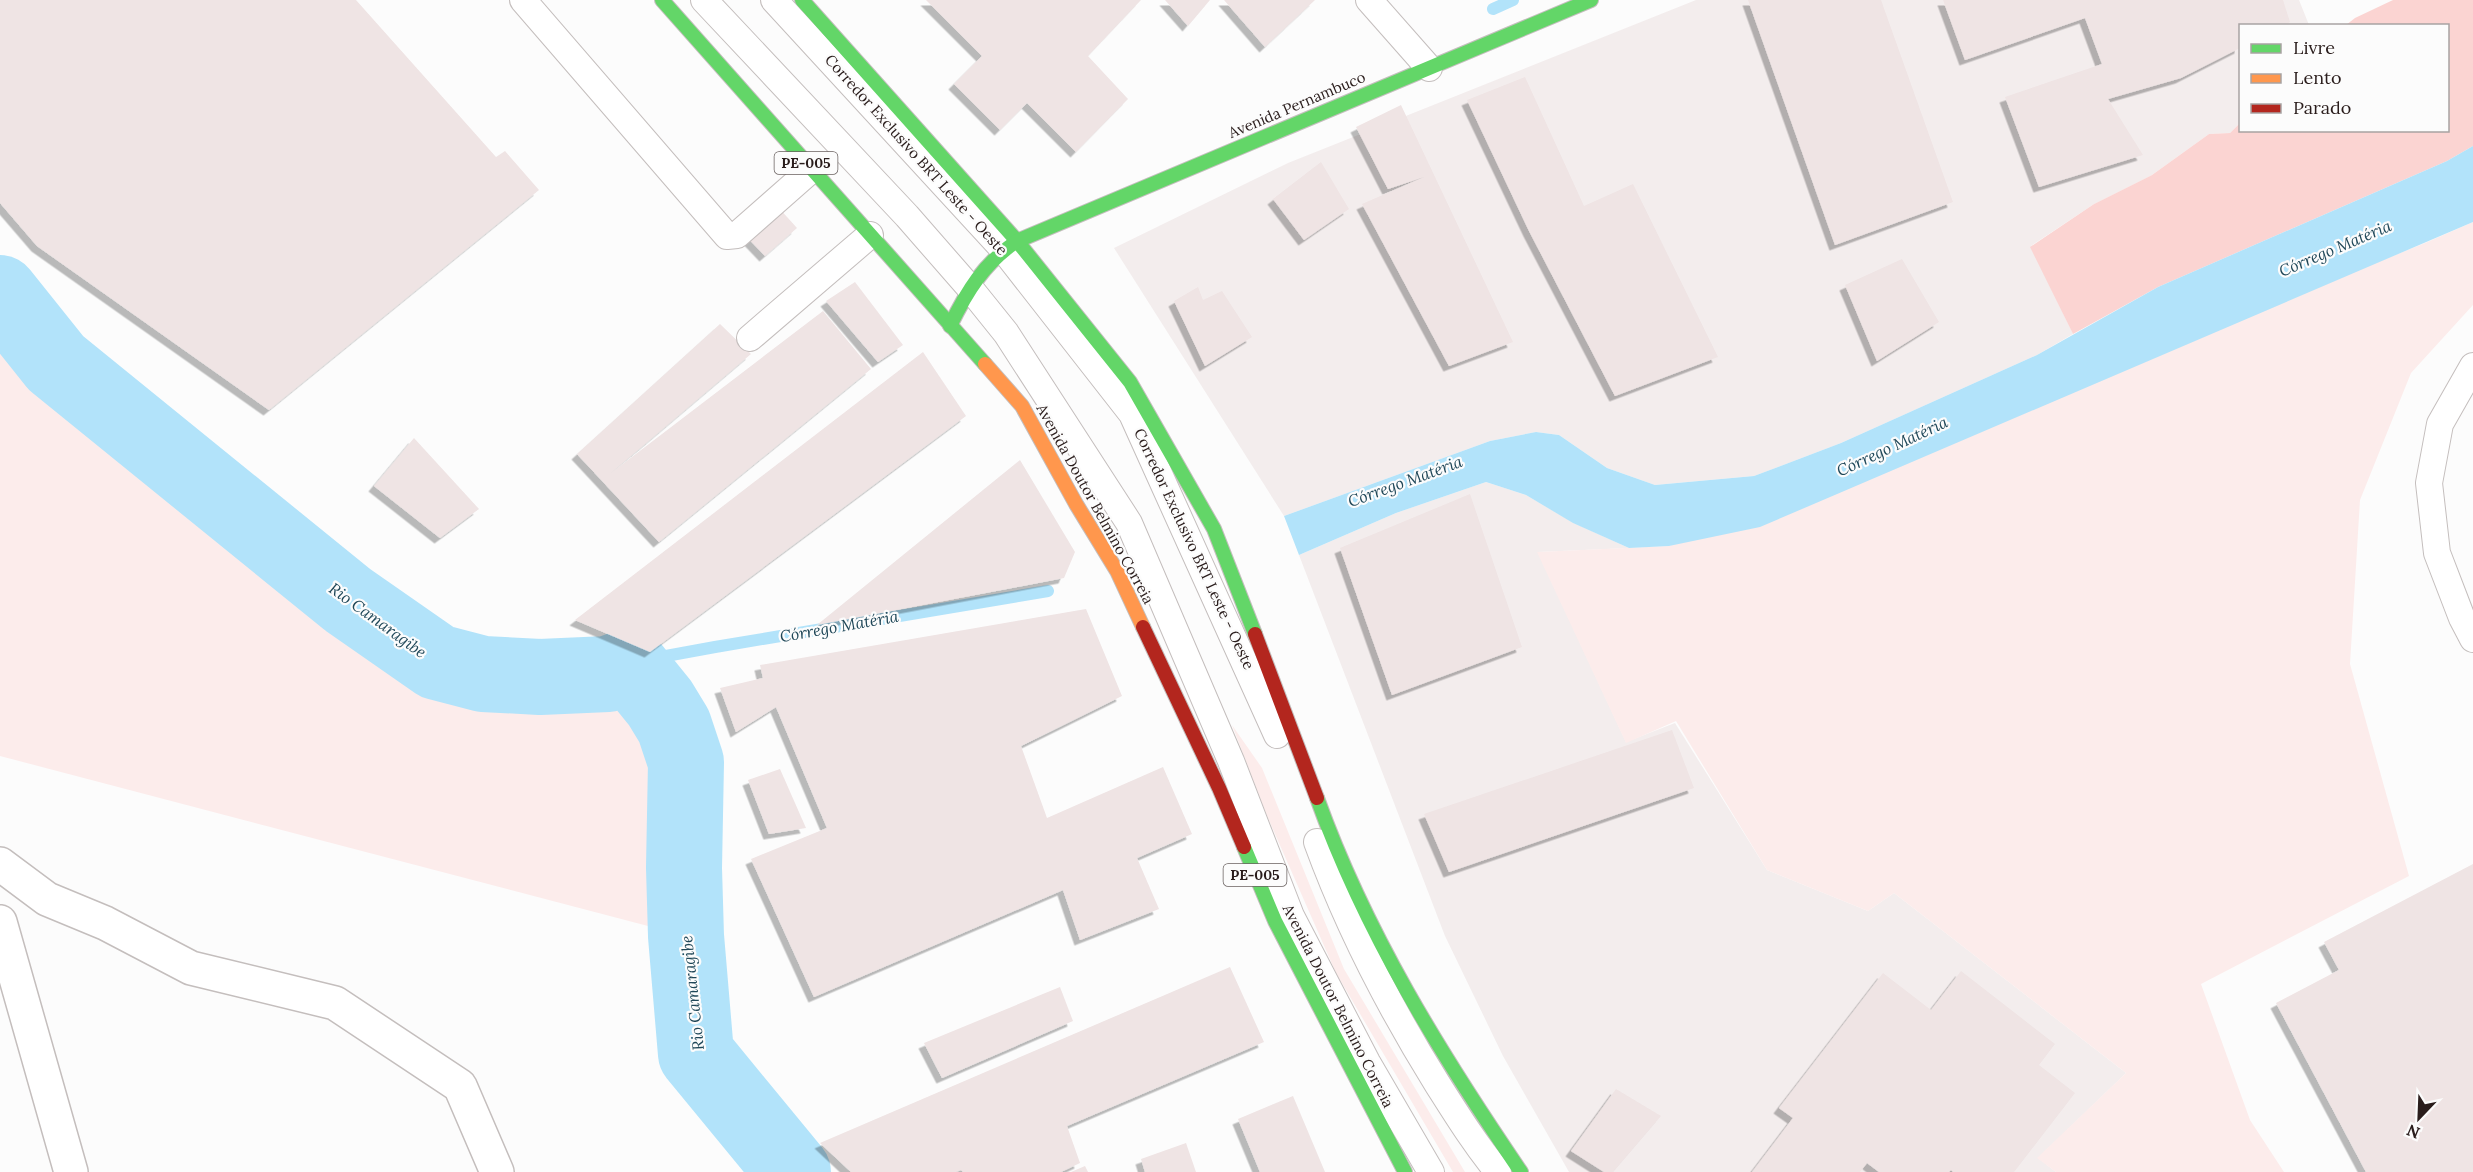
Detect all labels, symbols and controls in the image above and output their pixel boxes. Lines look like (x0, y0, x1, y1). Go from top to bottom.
legend (2239, 24, 2449, 132)
text: Livre (2293, 36, 2335, 59)
street label: Corredor Exclusivo BRT Leste - Oeste (821, 50, 1012, 259)
text: Lento (2293, 66, 2341, 89)
street label: Avenida Pernambuco (1225, 67, 1368, 142)
text: Parado (2293, 96, 2351, 119)
road number: PE-005 (774, 152, 838, 174)
water label: Córrego Matéria (2276, 215, 2394, 281)
street label: Avenida Doutor Belmino Correia (1032, 400, 1159, 607)
water label: Córrego Matéria (1833, 411, 1951, 480)
street label: Corredor Exclusivo BRT Leste - Oeste (1130, 425, 1259, 672)
water label: Córrego Matéria (1345, 451, 1465, 511)
water label: Rio Camaragibe (325, 578, 431, 662)
water label: Córrego Matéria (778, 606, 900, 646)
road number: PE-005 (1224, 864, 1286, 886)
street label: Avenida Doutor Belmino Correia (1278, 900, 1398, 1111)
water label: Rio Camaragibe (676, 934, 708, 1051)
north arrow (2389, 1088, 2449, 1148)
text: N (2404, 1120, 2423, 1143)

